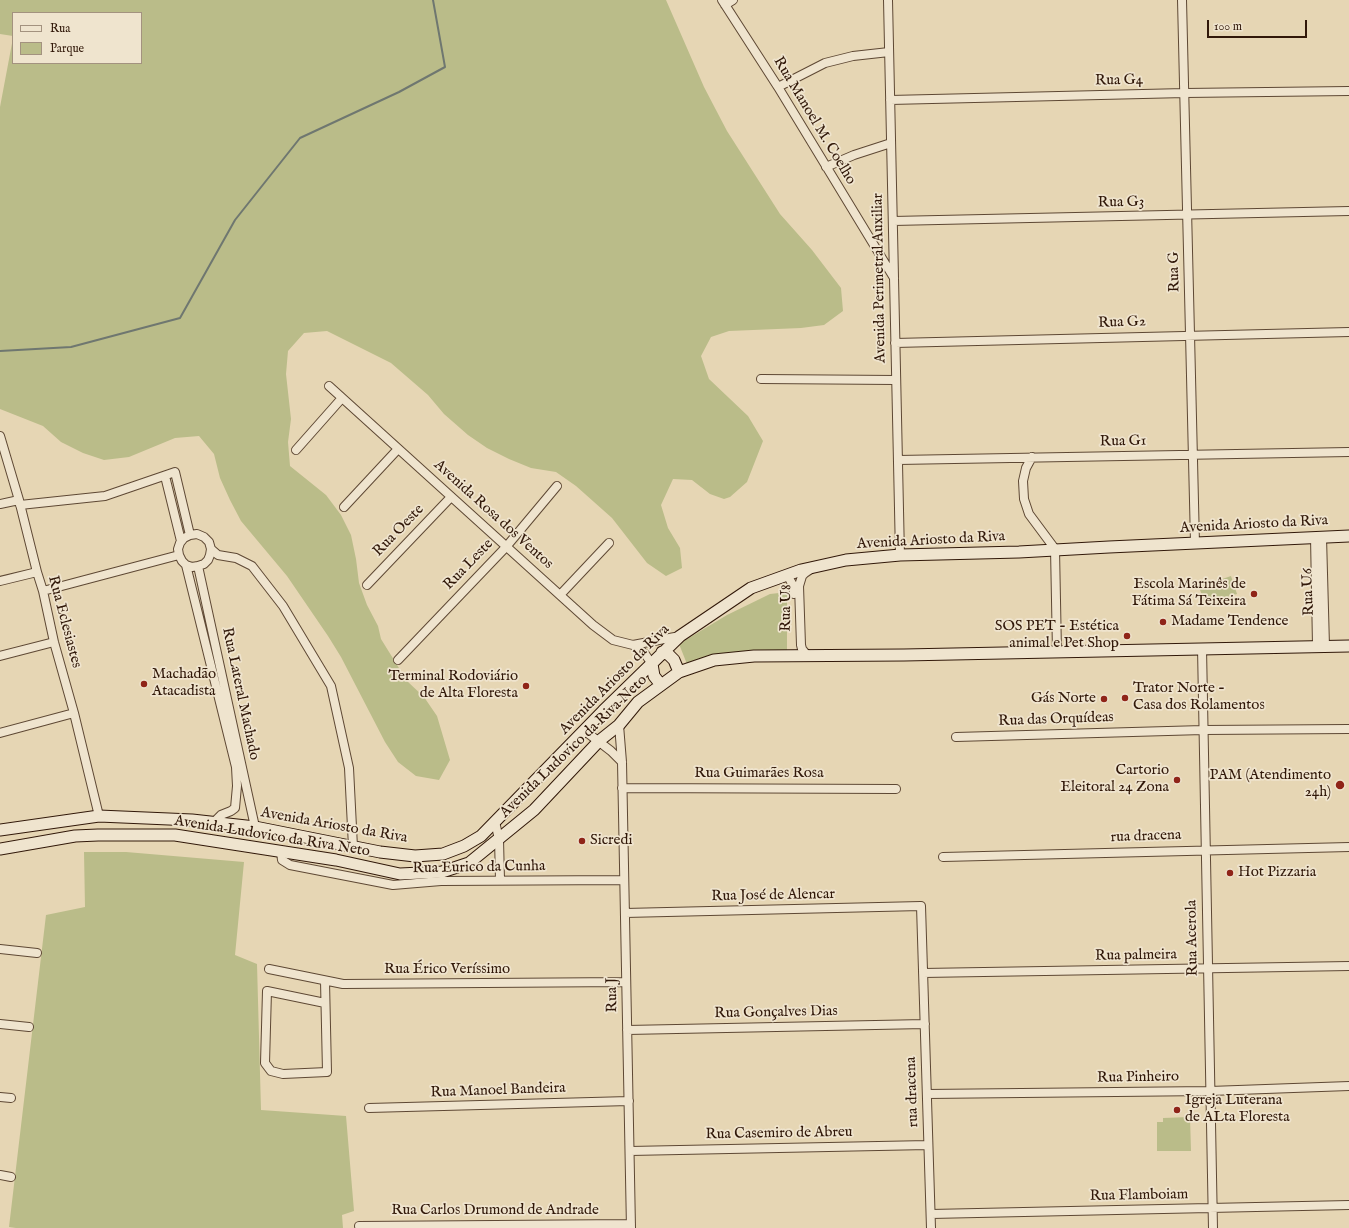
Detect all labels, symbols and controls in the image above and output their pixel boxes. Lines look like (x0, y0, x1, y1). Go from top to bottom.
legend (12, 12, 142, 64)
scale bar (1209, 12, 1309, 38)
text: 100 m (1214, 19, 1242, 34)
text: Rua (50, 21, 70, 36)
text: Parque (50, 41, 84, 56)
street label: Rua Manoel M. Coelho (769, 54, 859, 188)
street label: Rua G4 (1095, 72, 1143, 90)
street label: Avenida Perimetral Auxiliar (870, 193, 890, 363)
street label: Rua G3 (1098, 194, 1144, 212)
street label: Rua G (1166, 251, 1184, 293)
street label: Rua G2 (1098, 313, 1146, 333)
street label: Rua G1 (1100, 433, 1146, 451)
street label: Avenida Rosa dos Ventos (430, 457, 556, 573)
street label: Rua Oeste (370, 501, 428, 561)
street label: Avenida Ariosto da Riva (1179, 512, 1329, 538)
street label: Avenida Ariosto da Riva (856, 528, 1006, 554)
street label: Rua Leste (440, 536, 498, 594)
street label: Rua U6 (1299, 568, 1319, 616)
street label: Rua Eclesiastes (43, 574, 85, 670)
place label: Escola Marinês de Fátima Sá Teixeira (1132, 576, 1246, 611)
street label: Rua U8 (778, 584, 796, 632)
marker: Escola Marinês de Fátima Sá Teixeira (1249, 589, 1259, 599)
place label: Madame Tendence (1171, 613, 1288, 631)
marker: Madame Tendence (1158, 617, 1168, 627)
place label: SOS PET - Estética animal e Pet Shop (995, 618, 1119, 653)
street label: Avenida Ariosto da Riva (556, 621, 674, 739)
street label: Rua Lateral Machado (217, 626, 263, 762)
marker: SOS PET - Estética animal e Pet Shop (1122, 631, 1132, 641)
place label: Machadão Atacadista (152, 666, 216, 701)
place label: Terminal Rodoviário de Alta Floresta (388, 668, 518, 703)
street label: Avenida Ludovico da Riva Neto (497, 672, 651, 822)
marker: Machadão Atacadista (139, 679, 149, 689)
place label: Trator Norte - Casa dos Rolamentos (1133, 680, 1265, 715)
marker: Terminal Rodoviário de Alta Floresta (521, 681, 531, 691)
place label: Gás Norte (1031, 690, 1096, 708)
marker: Trator Norte - Casa dos Rolamentos (1120, 693, 1130, 703)
marker: Gás Norte (1099, 694, 1109, 704)
street label: Rua das Orquídeas (998, 709, 1114, 731)
place label: Cartorio Eleitoral 24 Zona (1060, 762, 1169, 797)
street label: Rua Guimarães Rosa (694, 765, 824, 783)
place label: PAM (Atendimento 24h) (1210, 767, 1331, 802)
marker: Cartorio Eleitoral 24 Zona (1172, 775, 1182, 785)
marker: PAM (Atendimento 24h) (1334, 779, 1346, 791)
street label: Avenida Ariosto da Riva (259, 804, 409, 848)
street label: Avenida Ludovico da Riva Neto (173, 813, 371, 861)
street label: rua dracena (1110, 827, 1182, 847)
place label: Sicredi (590, 832, 632, 850)
marker: Sicredi (577, 836, 587, 846)
street label: Rua Eurico da Cunha (412, 858, 546, 878)
place label: Hot Pizzaria (1238, 864, 1316, 882)
marker: Hot Pizzaria (1225, 868, 1235, 878)
street label: Rua José de Alencar (711, 886, 835, 906)
street label: Rua Acerola (1183, 900, 1203, 976)
street label: Rua palmeira (1095, 946, 1177, 966)
street label: Rua Érico Veríssimo (384, 961, 510, 979)
street label: Rua J (604, 977, 622, 1013)
street label: Rua Gonçalves Dias (714, 1003, 838, 1023)
street label: rua dracena (903, 1056, 923, 1128)
street label: Rua Pinheiro (1097, 1068, 1179, 1088)
street label: Rua Manoel Bandeira (430, 1080, 566, 1102)
place label: Igreja Luterana de ALta Floresta (1185, 1092, 1290, 1127)
marker: Igreja Luterana de ALta Floresta (1172, 1105, 1182, 1115)
street label: Rua Casemiro de Abreu (705, 1124, 853, 1144)
street label: Rua Flamboiam (1090, 1186, 1188, 1206)
street label: Rua Carlos Drumond de Andrade (391, 1202, 599, 1220)

